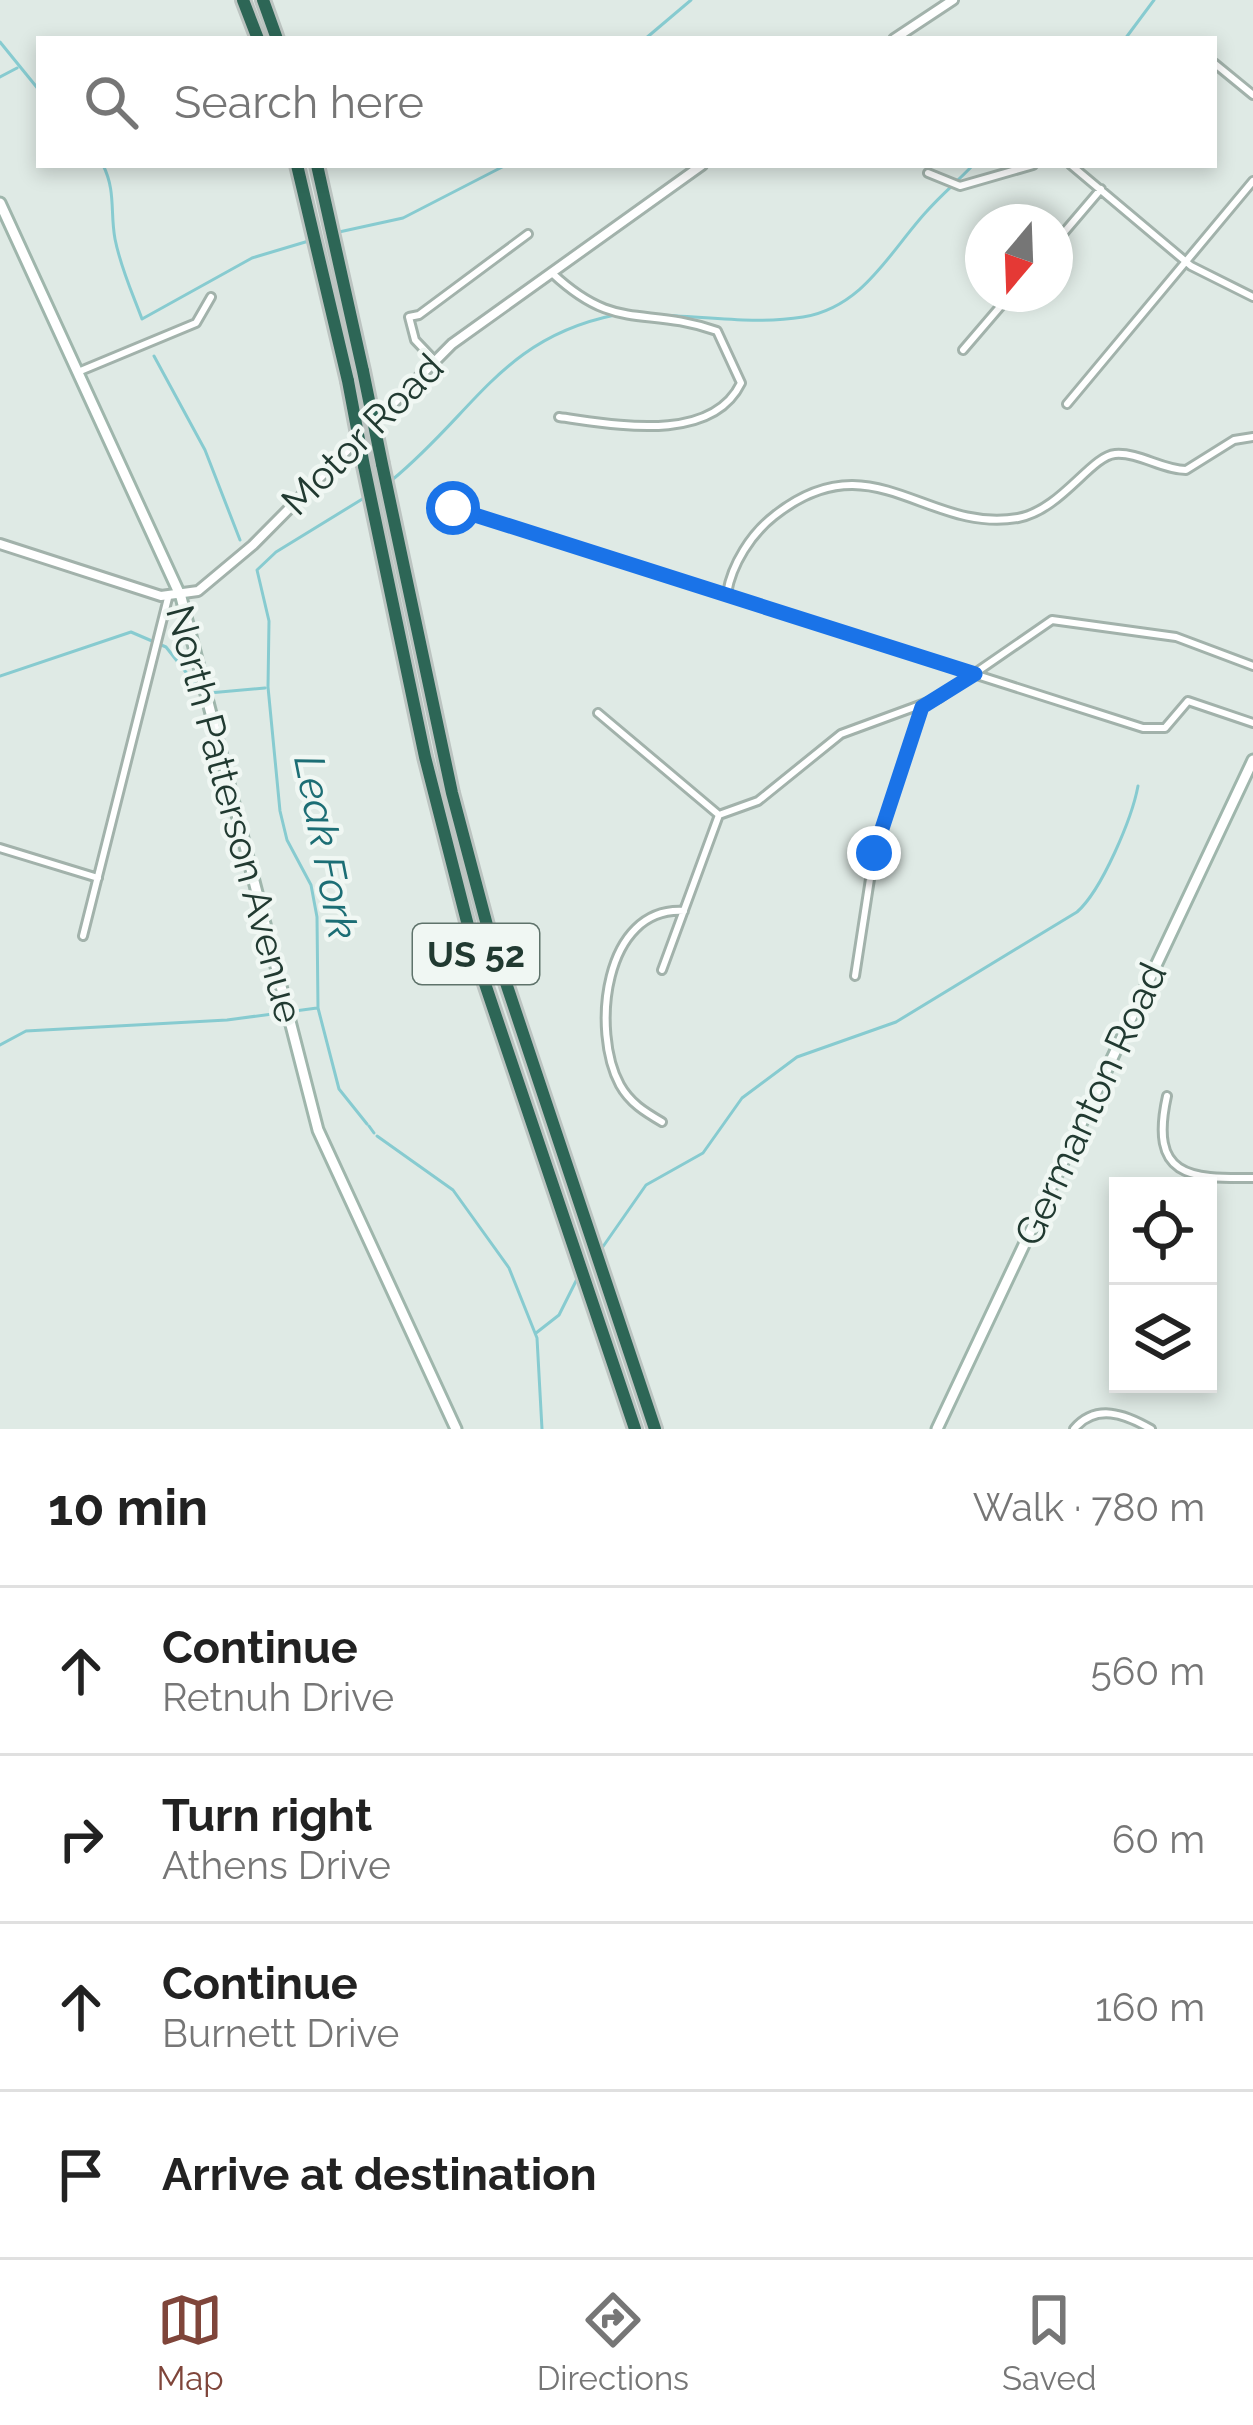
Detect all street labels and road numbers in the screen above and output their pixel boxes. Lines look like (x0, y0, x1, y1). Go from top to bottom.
street label: Motor Road (272, 344, 452, 524)
street label: North Patterson Avenue (157, 600, 313, 1028)
road number: US 52 (413, 924, 539, 984)
street label: Germanton Road (1004, 955, 1176, 1253)

